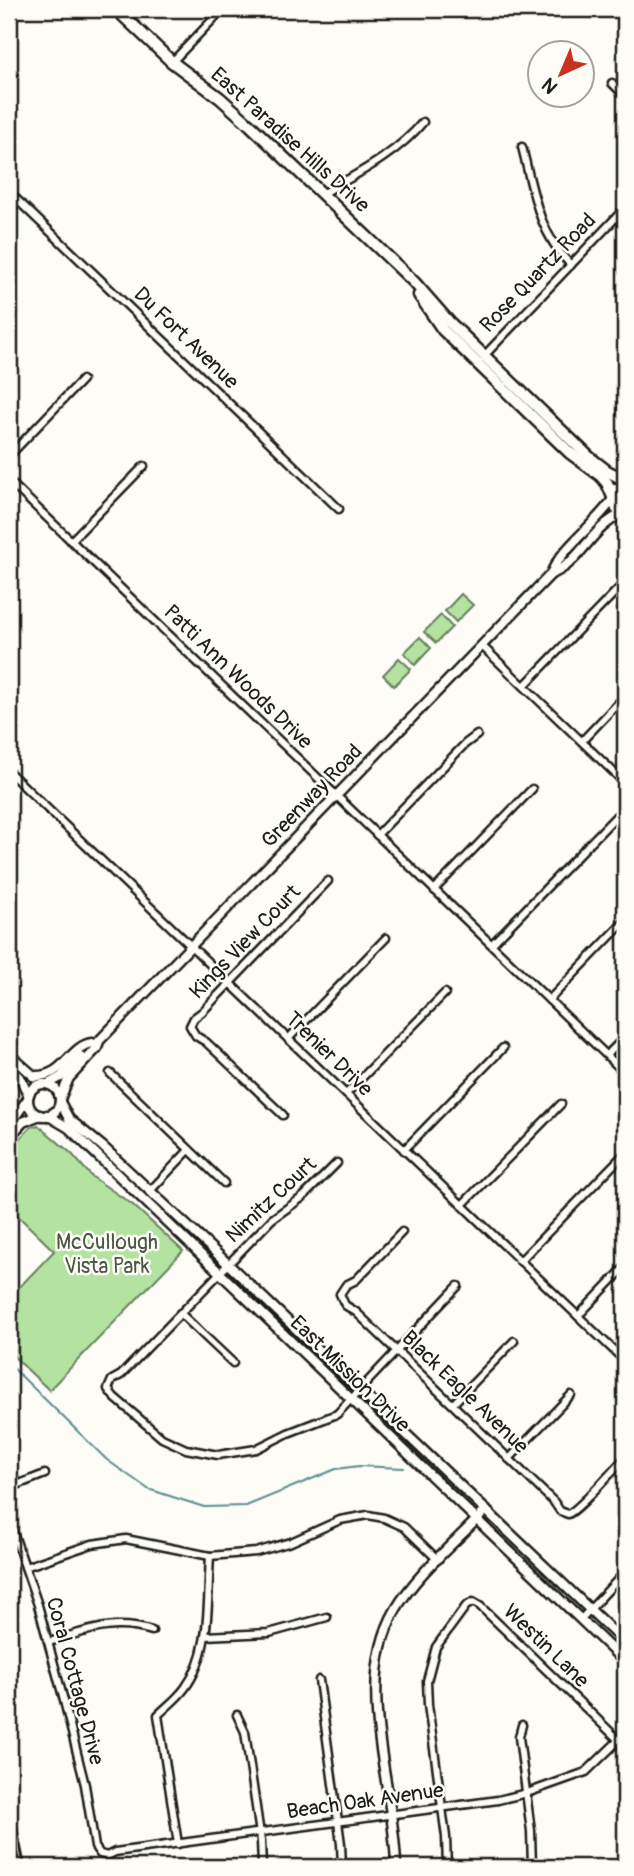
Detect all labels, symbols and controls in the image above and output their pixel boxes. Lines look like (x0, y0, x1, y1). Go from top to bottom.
north arrow (526, 38, 596, 108)
street label: East Paradise Hills Drive (205, 61, 376, 219)
text: N (537, 72, 563, 99)
street label: Rose Quartz Road (474, 208, 602, 338)
street label: Du Fort Avenue (128, 281, 245, 395)
street label: Patti Ann Woods Drive (158, 599, 319, 755)
street label: Greenway Road (256, 738, 368, 854)
street label: Kings View Court (184, 879, 307, 1005)
street label: Trenier Drive (280, 1006, 379, 1103)
street label: Nimitz Court (220, 1151, 322, 1249)
park label: McCullough Vista Park (56, 1229, 158, 1280)
street label: East Mission Drive (284, 1310, 416, 1439)
street label: Black Eagle Avenue (396, 1325, 535, 1460)
street label: Coral Cottage Drive (40, 1594, 111, 1768)
street label: Westin Lane (497, 1598, 595, 1694)
street label: Beach Oak Avenue (285, 1777, 446, 1825)

